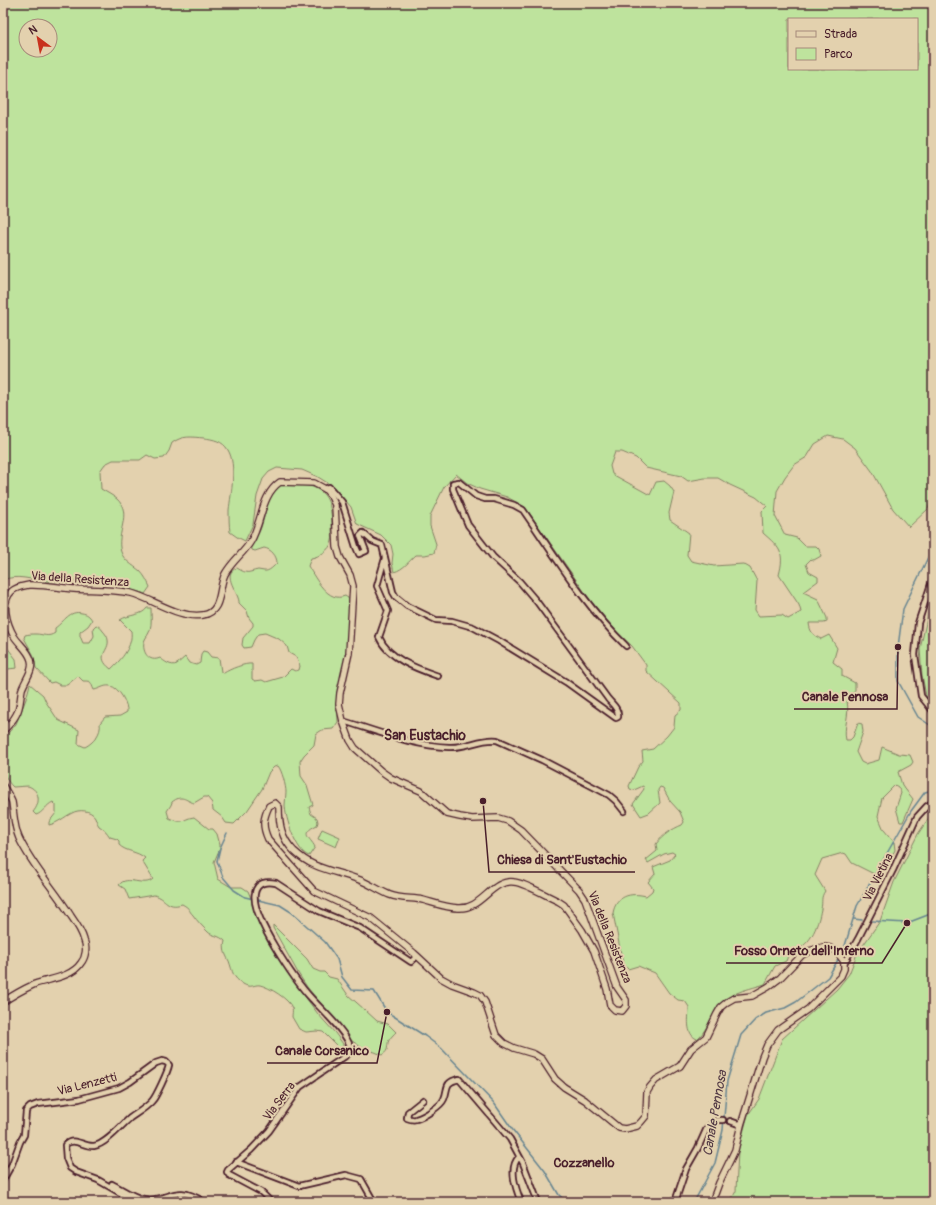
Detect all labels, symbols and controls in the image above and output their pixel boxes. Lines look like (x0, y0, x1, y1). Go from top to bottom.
north arrow (18, 18, 58, 58)
legend (788, 18, 918, 70)
text: N (26, 22, 40, 37)
text: Strada (824, 27, 858, 42)
text: Parco (824, 47, 853, 62)
street label: Via della Resistenza (30, 569, 130, 590)
callout: Canale Pennosa (794, 684, 897, 709)
text: Canale Pennosa (802, 689, 888, 705)
district label: San Eustachio (384, 727, 466, 744)
callout: Chiesa di Sant'Eustachio (489, 847, 635, 872)
street label: Via Vietina (860, 850, 897, 904)
text: Chiesa di Sant'Eustachio (497, 852, 627, 868)
street label: Via della Resistenza (584, 889, 635, 986)
callout: Fosso Orneto dell'Inferno (726, 938, 882, 963)
text: Fosso Orneto dell'Inferno (734, 943, 874, 959)
callout: Canale Corsanico (267, 1038, 377, 1063)
text: Canale Corsanico (275, 1043, 369, 1059)
water label: Canale Pennosa (700, 1068, 731, 1157)
street label: Via Lenzetti (56, 1070, 118, 1099)
street label: Via Serra (260, 1079, 299, 1124)
district label: Cozzanello (553, 1155, 615, 1171)

